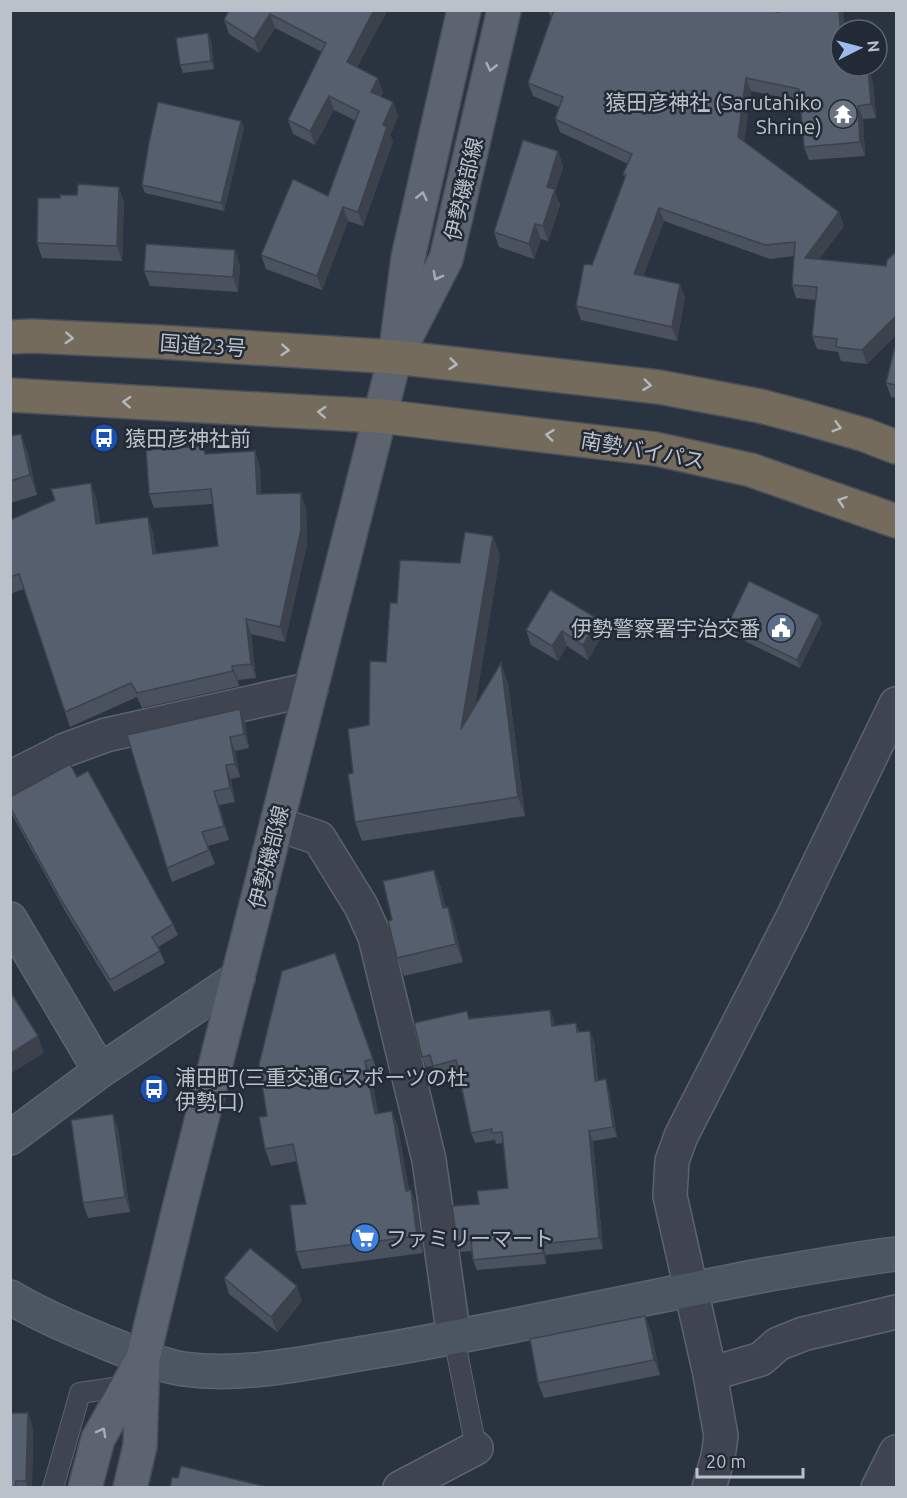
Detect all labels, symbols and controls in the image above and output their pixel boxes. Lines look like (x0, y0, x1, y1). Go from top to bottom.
north arrow (829, 18, 889, 78)
text: N (864, 40, 883, 53)
one-way arrow (485, 62, 498, 72)
place label: 猿田彦神社 (Sarutahiko Shrine) (605, 90, 822, 138)
temple icon: 猿田彦神社 (Sarutahiko Shrine) (827, 98, 859, 130)
street label: 伊勢磯部線 (439, 135, 487, 243)
one-way arrow (415, 191, 428, 201)
one-way arrow (433, 270, 444, 280)
street label: 国道23号 (159, 330, 247, 360)
one-way arrow (64, 331, 73, 344)
one-way arrow (280, 343, 289, 356)
one-way arrow (449, 357, 458, 369)
one-way arrow (642, 379, 651, 391)
one-way arrow (123, 395, 132, 408)
one-way arrow (317, 406, 326, 419)
one-way arrow (831, 420, 842, 432)
bus stop icon: 猿田彦神社前 (88, 422, 120, 454)
place label: 猿田彦神社前 (125, 426, 251, 450)
street label: 南勢バイパス (579, 427, 707, 473)
one-way arrow (545, 429, 554, 442)
one-way arrow (837, 496, 847, 508)
public building icon: 伊勢警察署宇治交番 (765, 612, 797, 644)
place label: 伊勢警察署宇治交番 (571, 616, 760, 640)
street label: 伊勢磯部線 (244, 803, 292, 911)
place label: 浦田町(三重交通Gスポーツの杜 伊勢口) (175, 1065, 468, 1113)
bus stop icon: 浦田町(三重交通Gスポーツの杜 伊勢口) (138, 1073, 170, 1105)
supermarket icon: ファミリーマート (349, 1222, 381, 1254)
place label: ファミリーマート (386, 1226, 554, 1250)
one-way arrow (95, 1428, 106, 1438)
scale bar (697, 1441, 804, 1479)
text: 20 m (706, 1451, 746, 1471)

